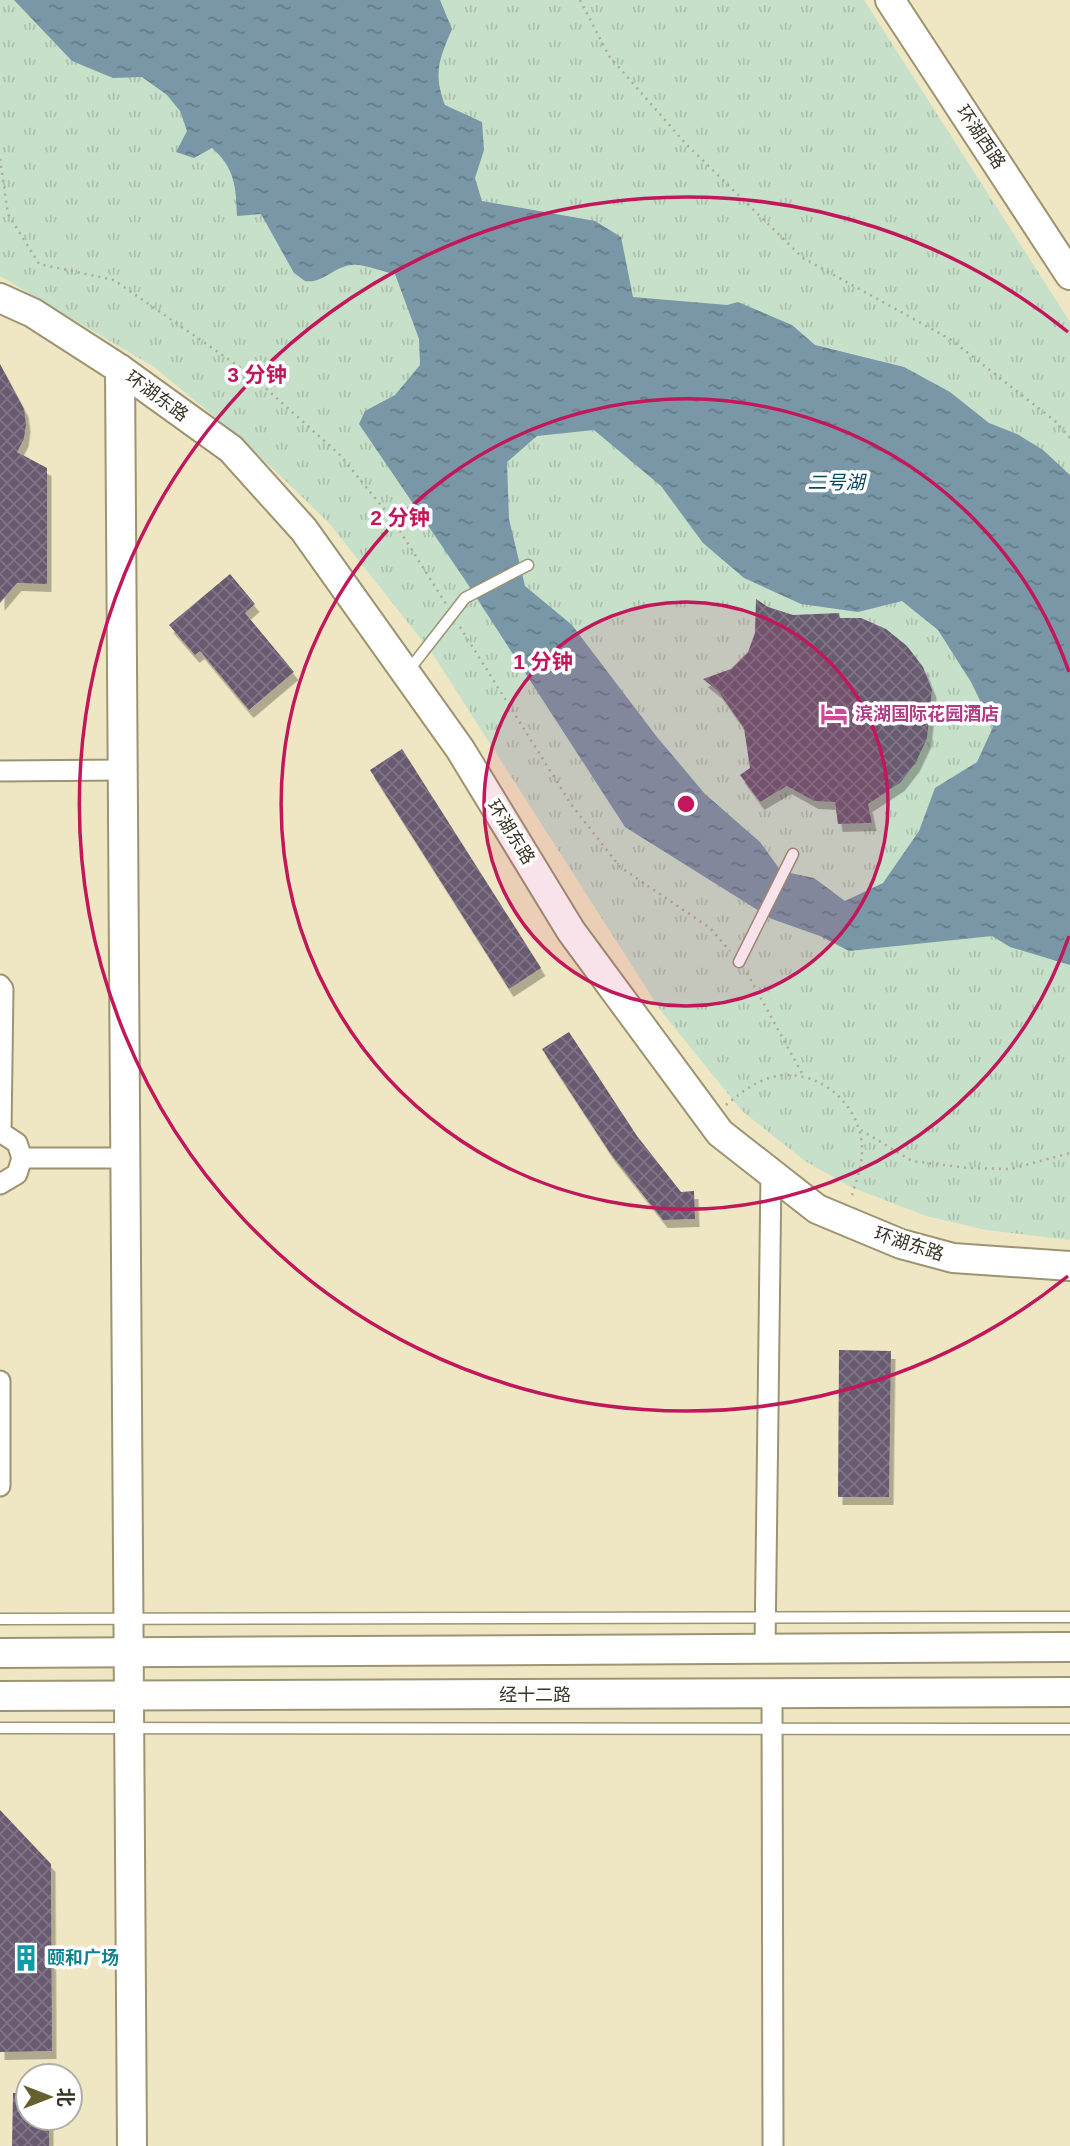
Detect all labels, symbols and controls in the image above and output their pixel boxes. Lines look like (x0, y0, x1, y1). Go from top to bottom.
street label: 环湖西路 (953, 102, 1009, 172)
text: 3 分钟 (227, 363, 287, 386)
street label: 环湖东路 (122, 367, 192, 425)
water label: 二号湖 (807, 472, 867, 493)
text: 2 分钟 (370, 506, 430, 529)
text: 1 分钟 (513, 650, 573, 673)
hotel icon: 滨湖国际花园酒店 (819, 699, 849, 729)
place label: 滨湖国际花园酒店 (855, 704, 999, 724)
centre of rings (674, 792, 698, 816)
street label: 环湖东路 (483, 796, 539, 868)
street label: 环湖东路 (872, 1223, 946, 1265)
street label: 经十二路 (499, 1685, 571, 1705)
building icon: 颐和广场 (11, 1943, 41, 1973)
place label: 颐和广场 (47, 1948, 119, 1968)
north arrow (14, 2062, 84, 2132)
text: 北 (55, 2087, 76, 2107)

